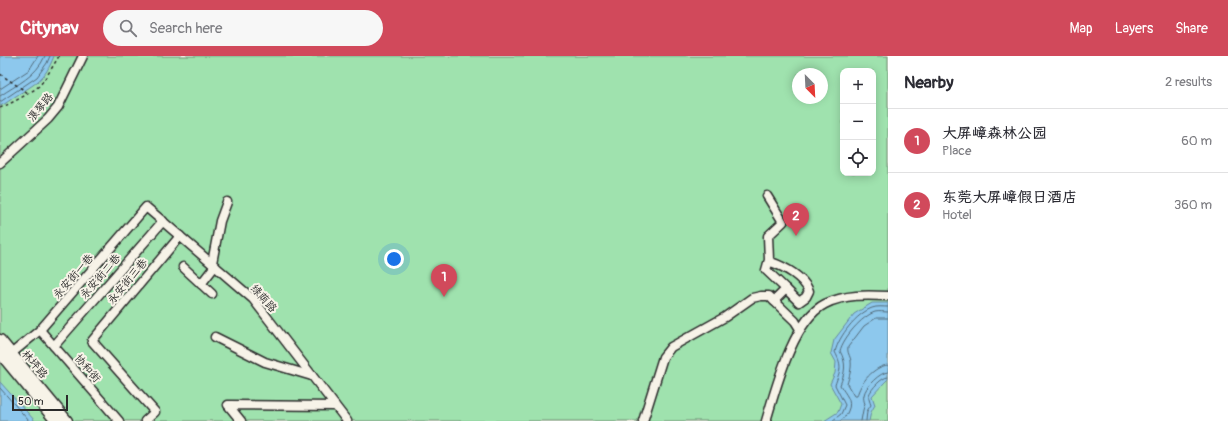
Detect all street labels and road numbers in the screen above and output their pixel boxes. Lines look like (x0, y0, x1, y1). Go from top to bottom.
street label: 浪琴路 (25, 91, 56, 124)
street label: 永安街一巷 (50, 251, 96, 301)
street label: 永安街二巷 (77, 251, 123, 301)
street label: 永安街三巷 (105, 256, 150, 307)
street label: 绿荫路 (248, 282, 279, 315)
street label: 林坪路 (19, 348, 50, 381)
street label: 协和街 (72, 352, 104, 386)

